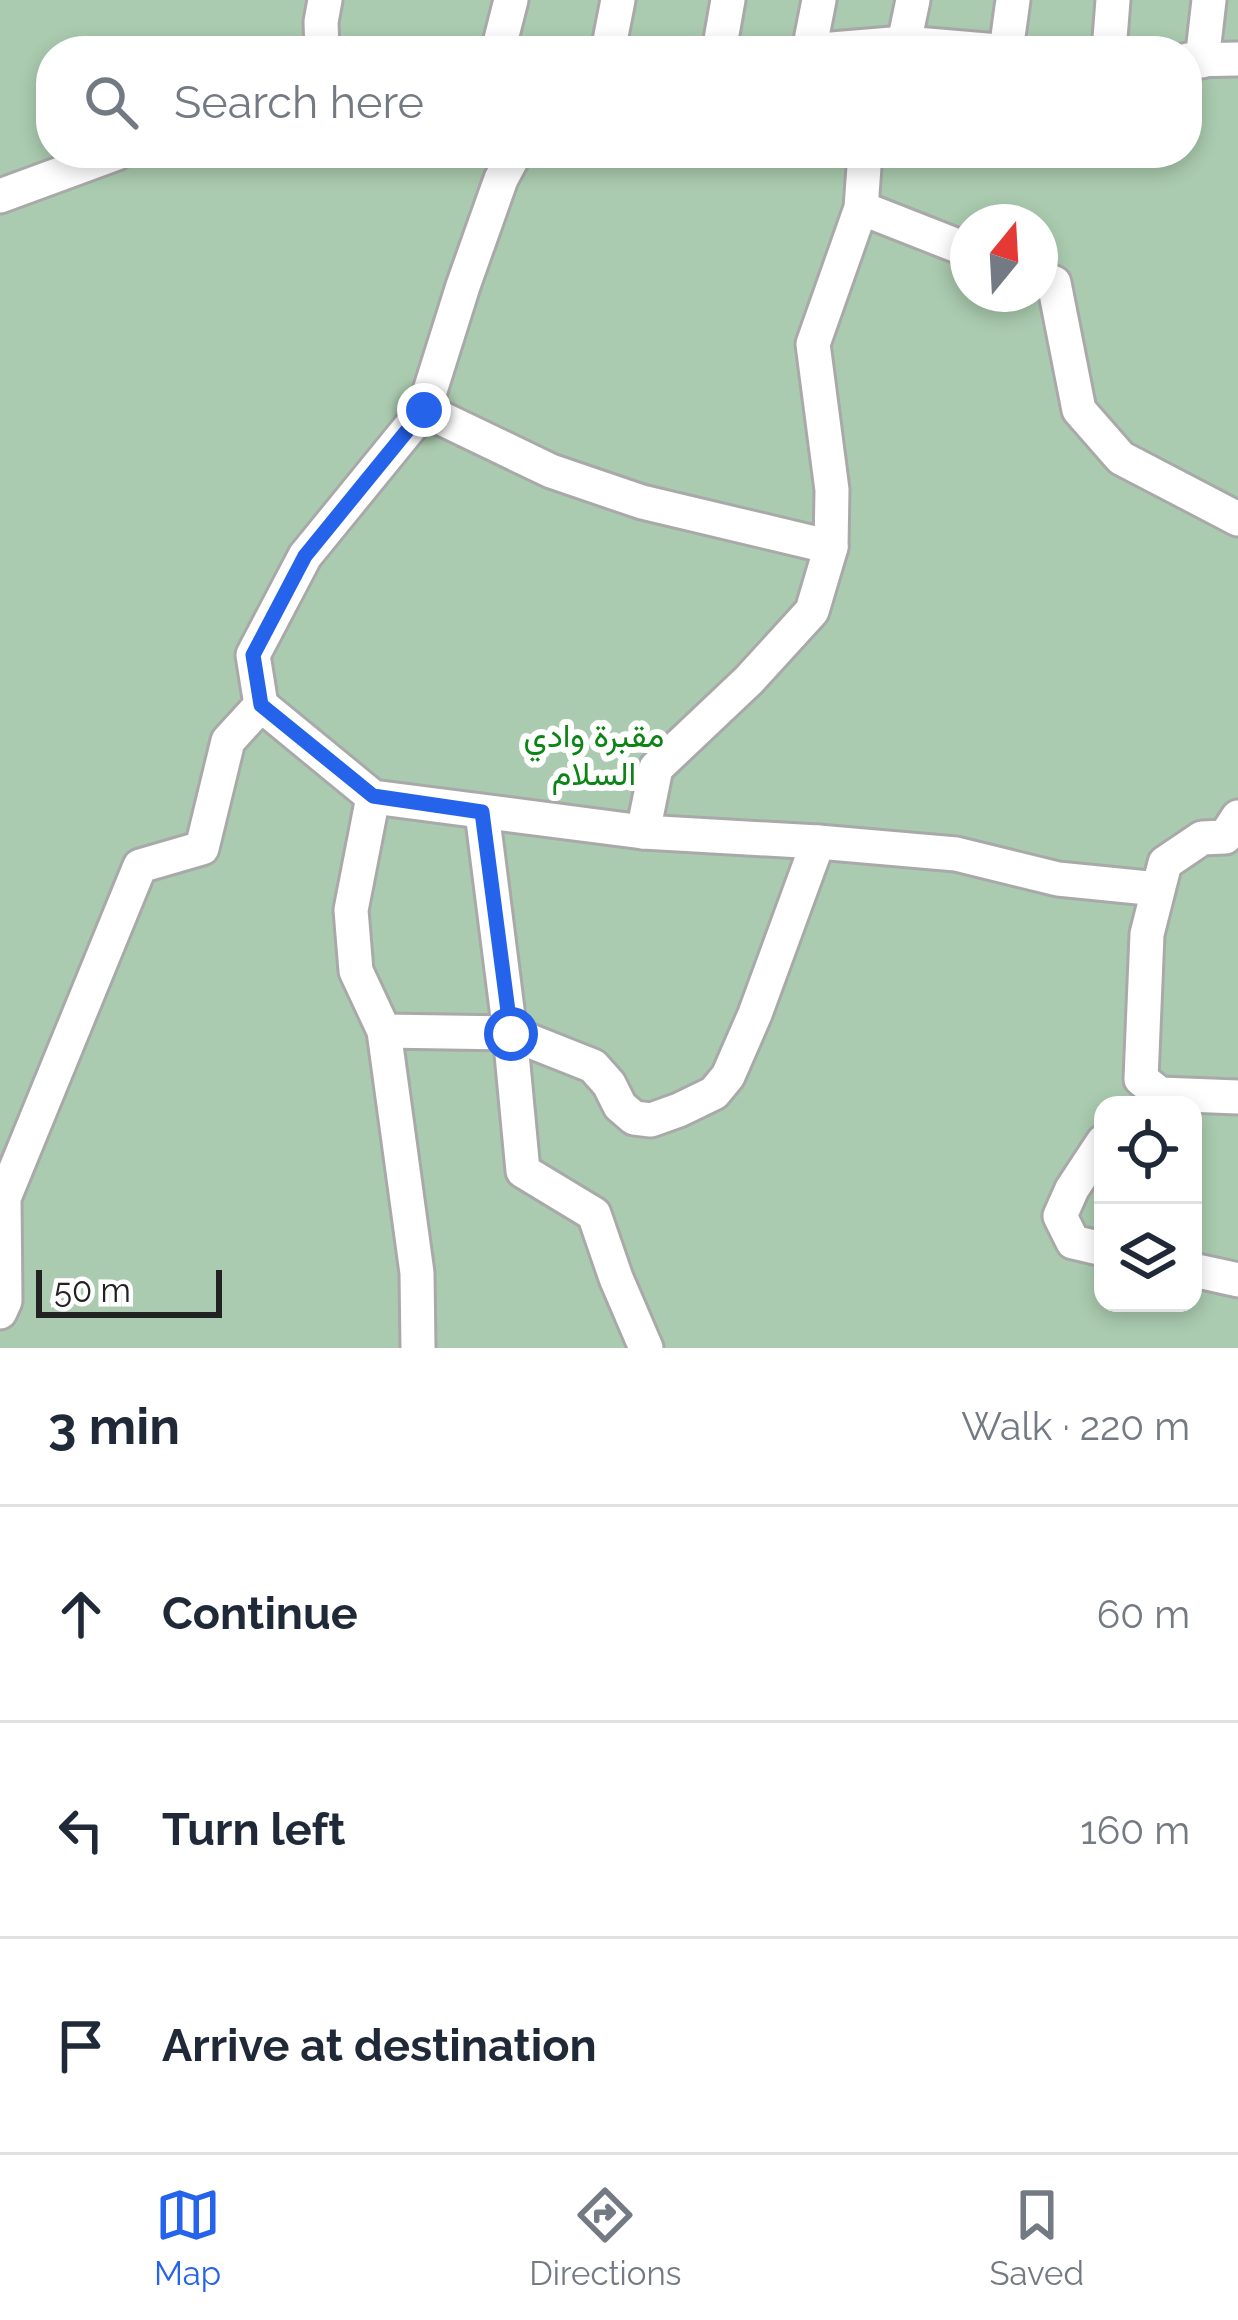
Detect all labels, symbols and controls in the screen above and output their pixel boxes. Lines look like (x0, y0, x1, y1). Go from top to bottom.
search box (36, 36, 1202, 168)
icon: search (78, 69, 144, 135)
text: Search here (174, 76, 424, 129)
north arrow (950, 204, 1058, 312)
route end (397, 383, 451, 437)
park label: مقبرة وادي السلام (524, 716, 664, 795)
route start (484, 1007, 538, 1061)
map controls (1094, 1096, 1202, 1312)
button: locate (1094, 1096, 1202, 1204)
button: layers (1094, 1204, 1202, 1312)
scale bar (36, 1264, 222, 1317)
text: 50 m (54, 1271, 131, 1310)
text: 3 min (48, 1396, 180, 1456)
text: Walk · 220 m (961, 1403, 1190, 1449)
icon: ahead (48, 1581, 114, 1647)
text: Continue (162, 1587, 358, 1640)
text: 60 m (1097, 1591, 1190, 1637)
icon: left (48, 1797, 114, 1863)
text: Turn left (162, 1803, 345, 1856)
text: 160 m (1080, 1807, 1190, 1853)
icon: arrive (48, 2013, 114, 2079)
text: Arrive at destination (162, 2019, 597, 2072)
tab: Map (154, 2182, 221, 2293)
tab: Directions (529, 2182, 682, 2293)
tab: Saved (990, 2182, 1084, 2293)

